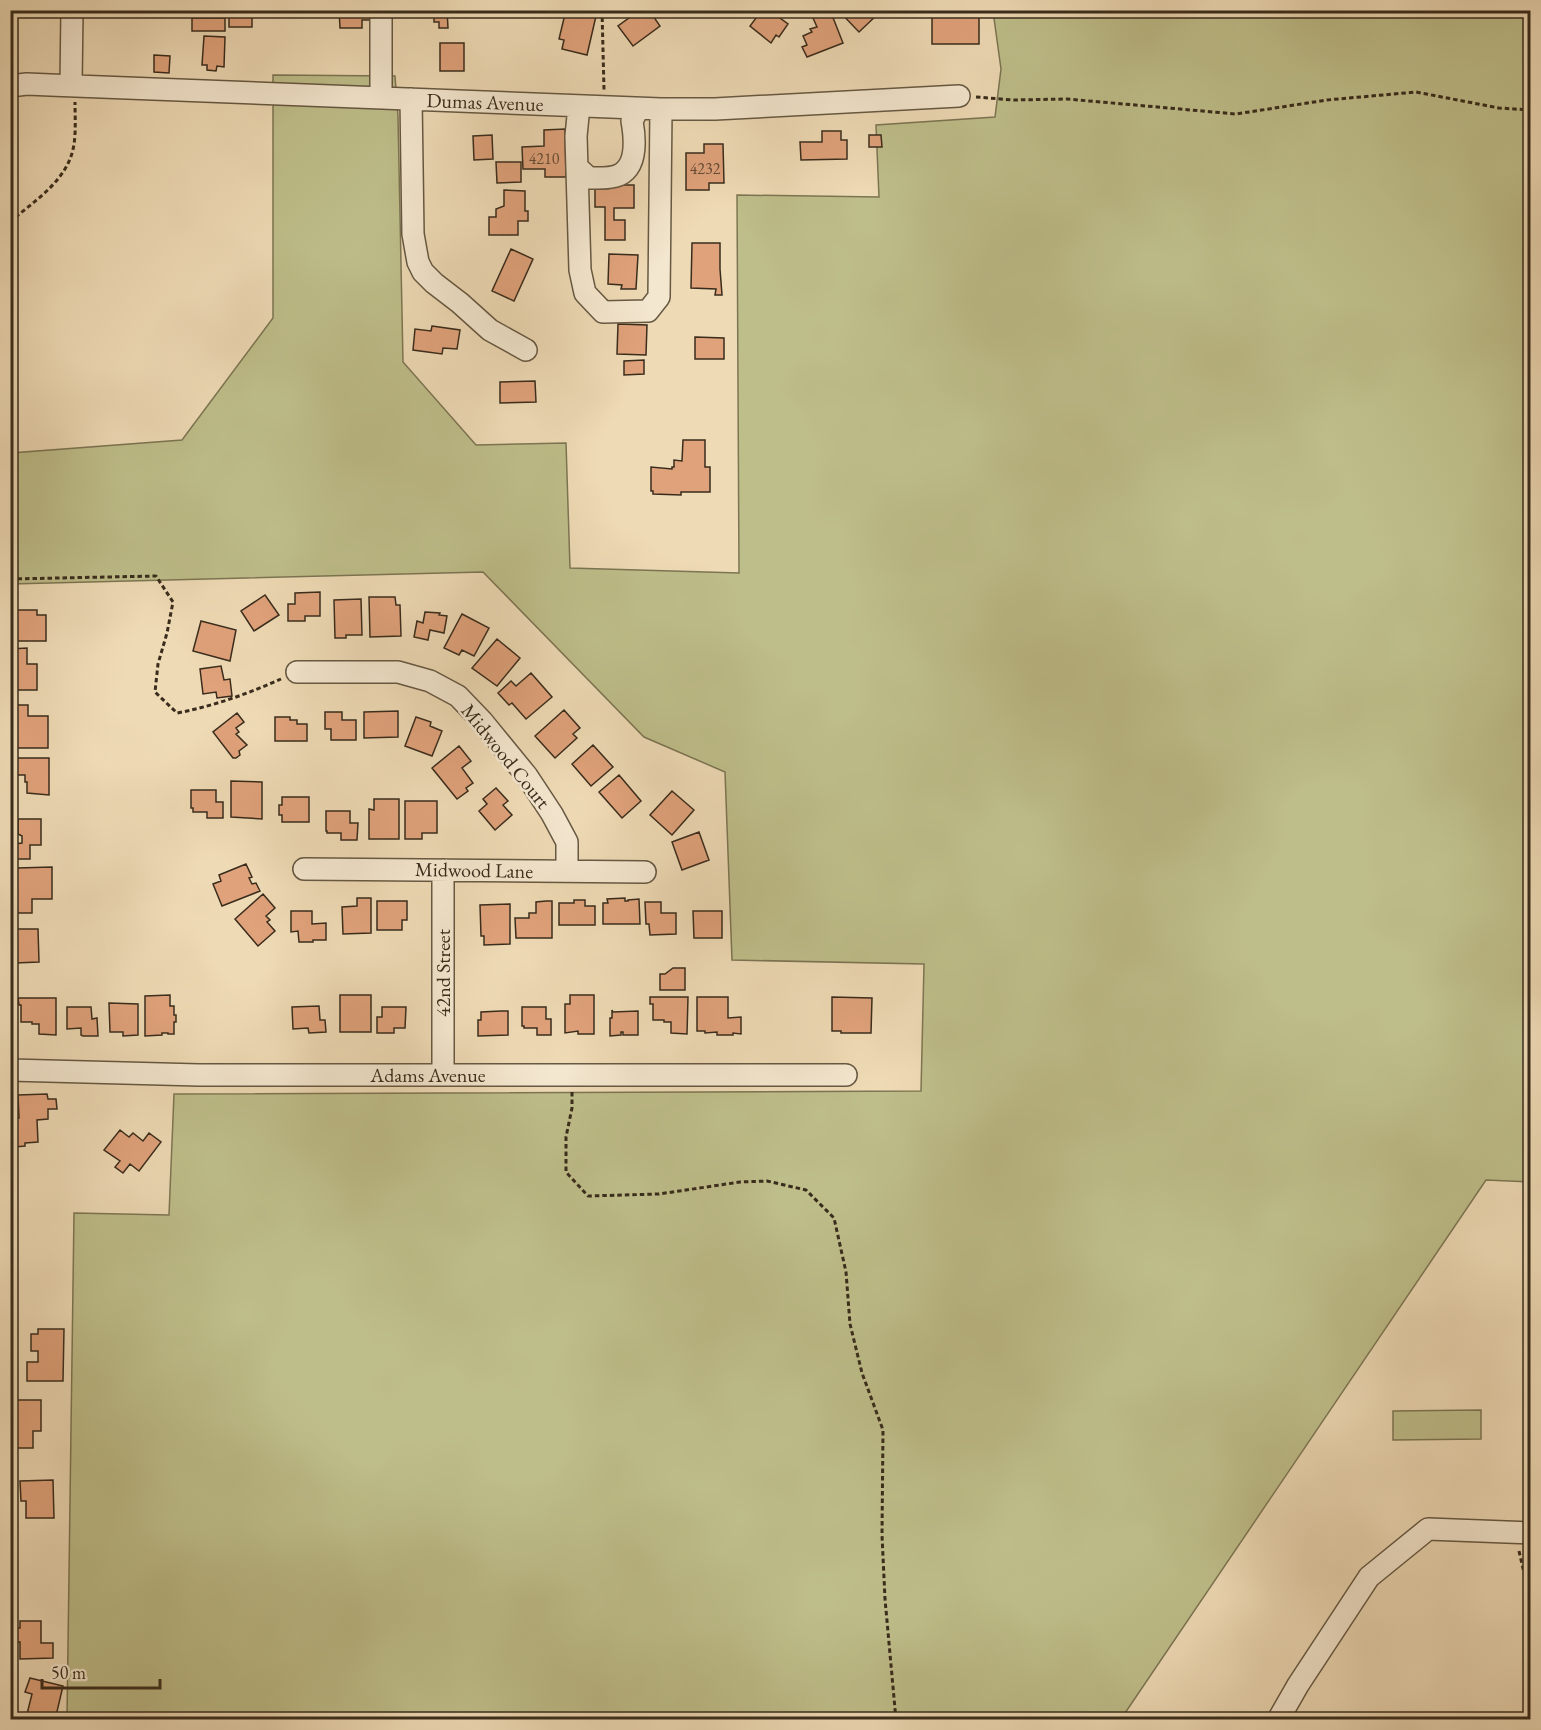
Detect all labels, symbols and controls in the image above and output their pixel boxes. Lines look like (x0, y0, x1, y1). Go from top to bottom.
street label: Dumas Avenue (426, 87, 544, 117)
house number: 4210 (529, 148, 560, 169)
house number: 4232 (690, 158, 721, 179)
street label: Midwood Court (456, 698, 557, 814)
street label: Midwood Lane (415, 856, 534, 884)
street label: 42nd Street (430, 928, 456, 1017)
street label: Adams Avenue (369, 1062, 486, 1088)
scale bar (42, 1652, 160, 1690)
text: 50 m (51, 1661, 86, 1684)

